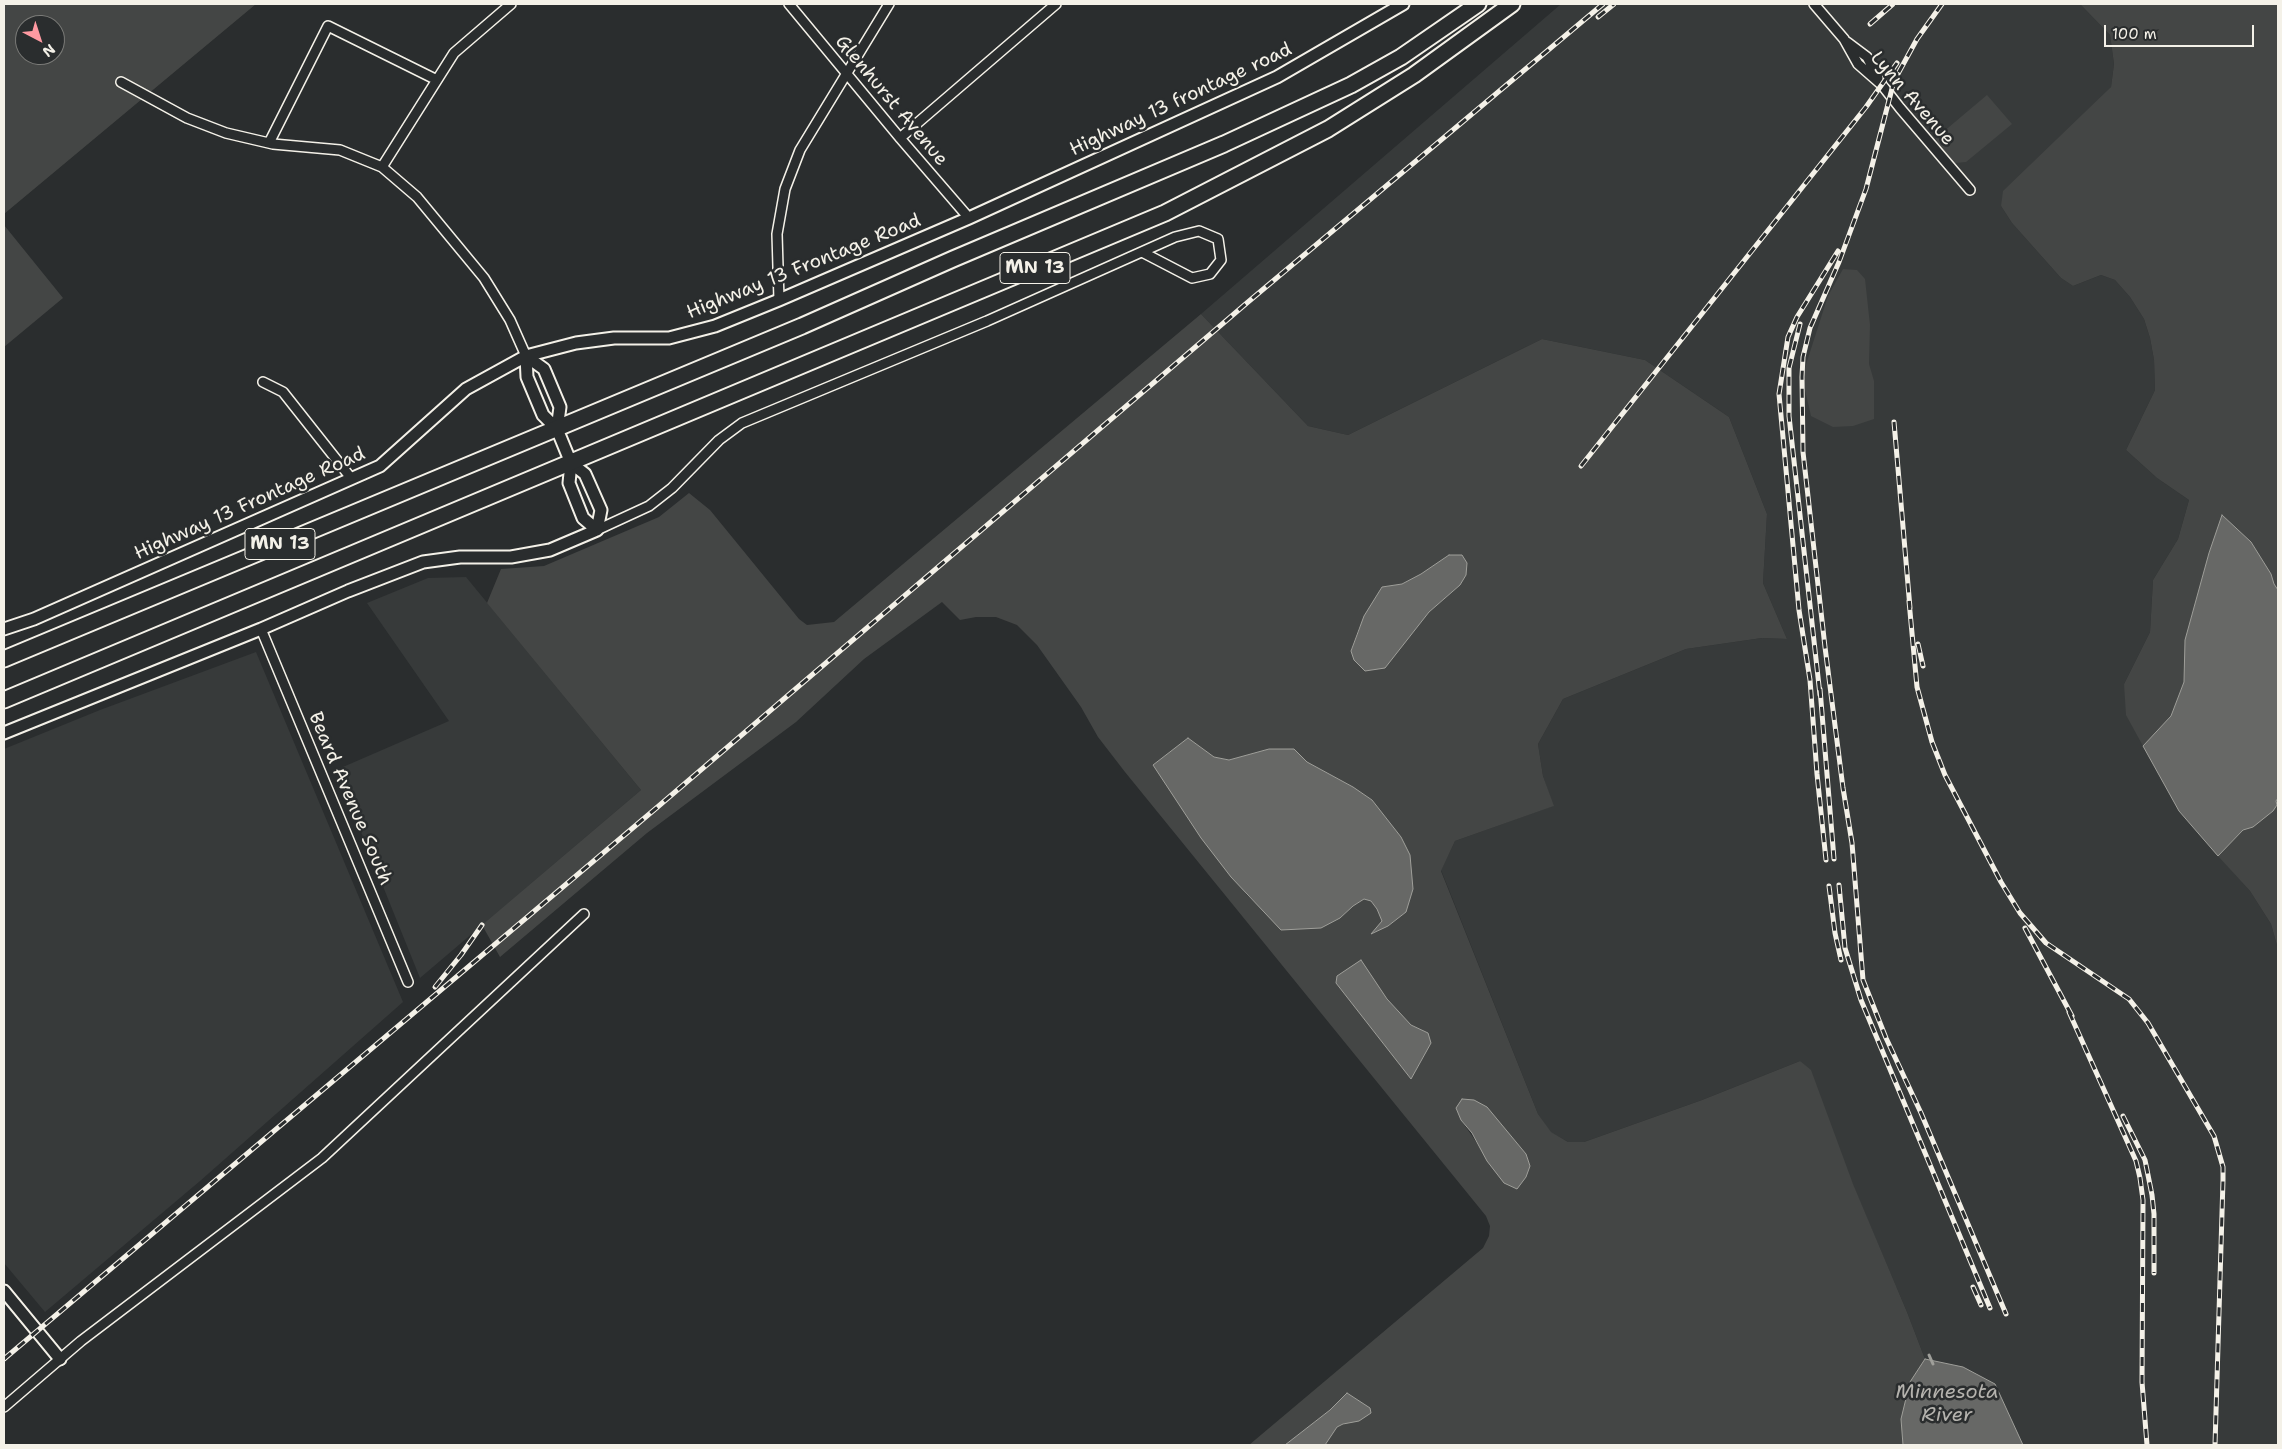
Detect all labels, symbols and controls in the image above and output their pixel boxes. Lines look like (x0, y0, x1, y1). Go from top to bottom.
north arrow (15, 15, 65, 65)
scale bar (2107, 15, 2257, 47)
text: 100 m (2112, 24, 2157, 44)
street label: Glenhurst Avenue (830, 31, 952, 171)
street label: Highway 13 frontage road (1066, 38, 1296, 162)
text: N (39, 40, 59, 61)
street label: Lynn Avenue (1865, 47, 1959, 151)
street label: Highway 13 Frontage Road (684, 210, 924, 324)
road number: MN 13 (1000, 252, 1070, 284)
street label: Highway 13 Frontage Road (131, 443, 369, 565)
road number: MN 13 (245, 528, 315, 560)
street label: Beard Avenue South (303, 709, 397, 889)
water label: Minnesota River (1896, 1381, 1998, 1428)

